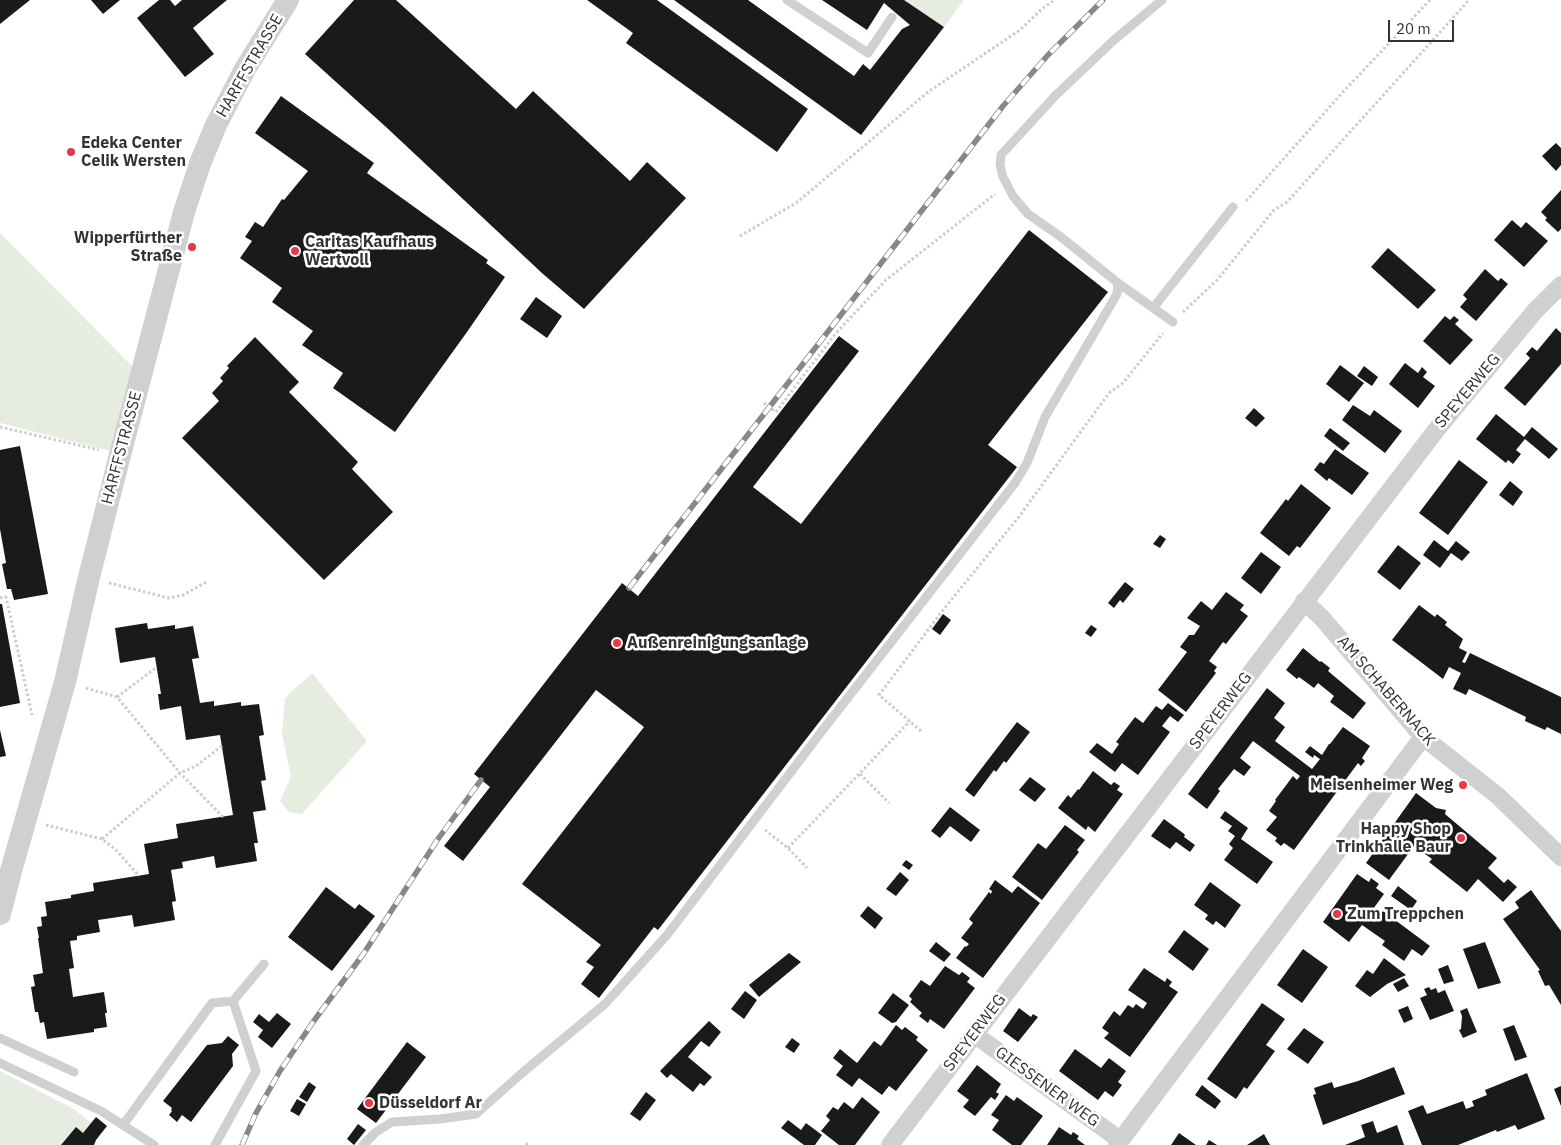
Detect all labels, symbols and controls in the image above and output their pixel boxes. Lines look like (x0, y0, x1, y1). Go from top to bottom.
scale bar (1391, 10, 1457, 42)
street label: HARFFSTRASSE (213, 11, 287, 121)
text: 20 m (1396, 19, 1431, 38)
place label: Edeka Center Celik Wersten (81, 133, 186, 171)
marker: Edeka Center Celik Wersten (65, 146, 77, 158)
place label: Wipperfürther Straße (74, 228, 182, 266)
place label: Caritas Kaufhaus Wertvoll (305, 232, 434, 270)
marker: Wipperfürther Straße (186, 241, 198, 253)
marker: Caritas Kaufhaus Wertvoll (289, 245, 301, 257)
street label: SPEYERWEG (1431, 350, 1505, 432)
street label: HARFFSTRASSE (98, 389, 146, 507)
street label: AM SCHABERNACK (1333, 632, 1439, 750)
place label: Außenreinigungsanlage (627, 633, 806, 653)
marker: Außenreinigungsanlage (611, 637, 623, 649)
street label: SPEYERWEG (1186, 669, 1256, 753)
place label: Meisenheimer Weg (1310, 775, 1453, 795)
marker: Meisenheimer Weg (1457, 779, 1469, 791)
place label: Happy Shop Trinkhalle Baur (1336, 819, 1451, 857)
marker: Happy Shop Trinkhalle Baur (1455, 832, 1467, 844)
place label: Zum Treppchen (1347, 904, 1464, 924)
marker: Zum Treppchen (1331, 908, 1343, 920)
street label: SPEYERWEG (940, 991, 1010, 1075)
street label: GIESSENER WEG (991, 1043, 1103, 1131)
place label: Düsseldorf Ar (379, 1093, 482, 1113)
marker: Düsseldorf Ar (363, 1097, 375, 1109)

